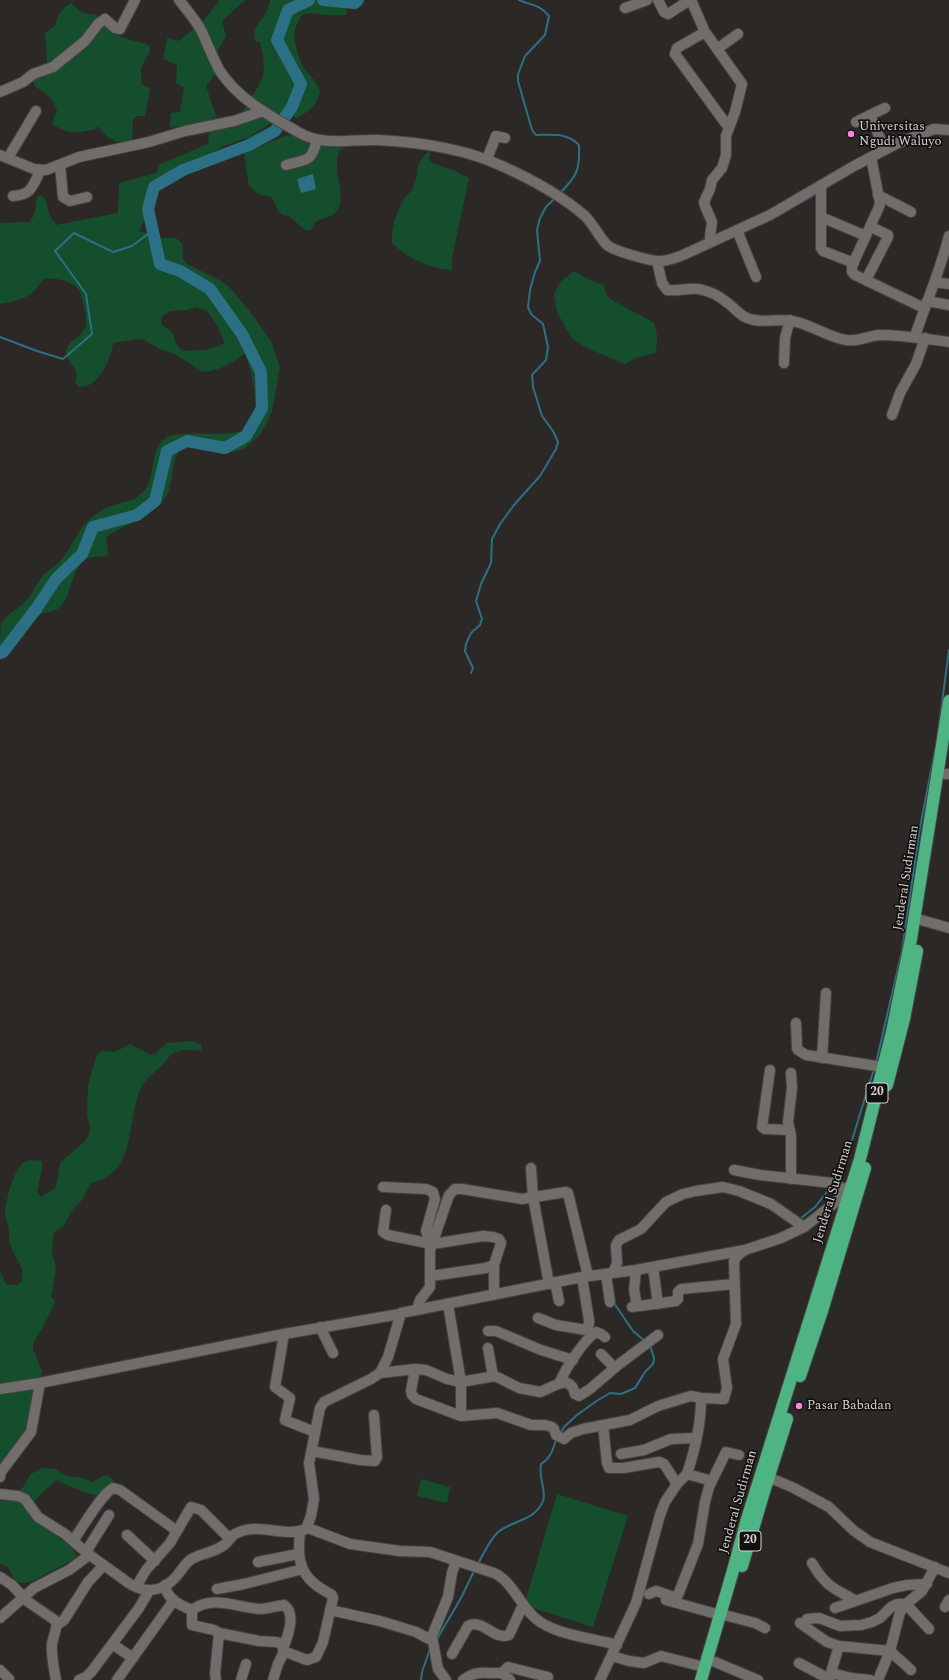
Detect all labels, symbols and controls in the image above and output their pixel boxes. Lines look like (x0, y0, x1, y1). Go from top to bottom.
place label: Universitas Ngudi Waluyo (859, 119, 942, 150)
marker: Universitas Ngudi Waluyo (846, 129, 856, 139)
street label: Jenderal Sudirman (891, 824, 923, 932)
road number: 20 (866, 1083, 888, 1103)
street label: Jenderal Sudirman (811, 1139, 857, 1245)
place label: Pasar Babadan (807, 1398, 892, 1414)
marker: Pasar Babadan (794, 1401, 804, 1411)
street label: Jenderal Sudirman (717, 1449, 761, 1555)
road number: 20 (739, 1531, 761, 1551)

